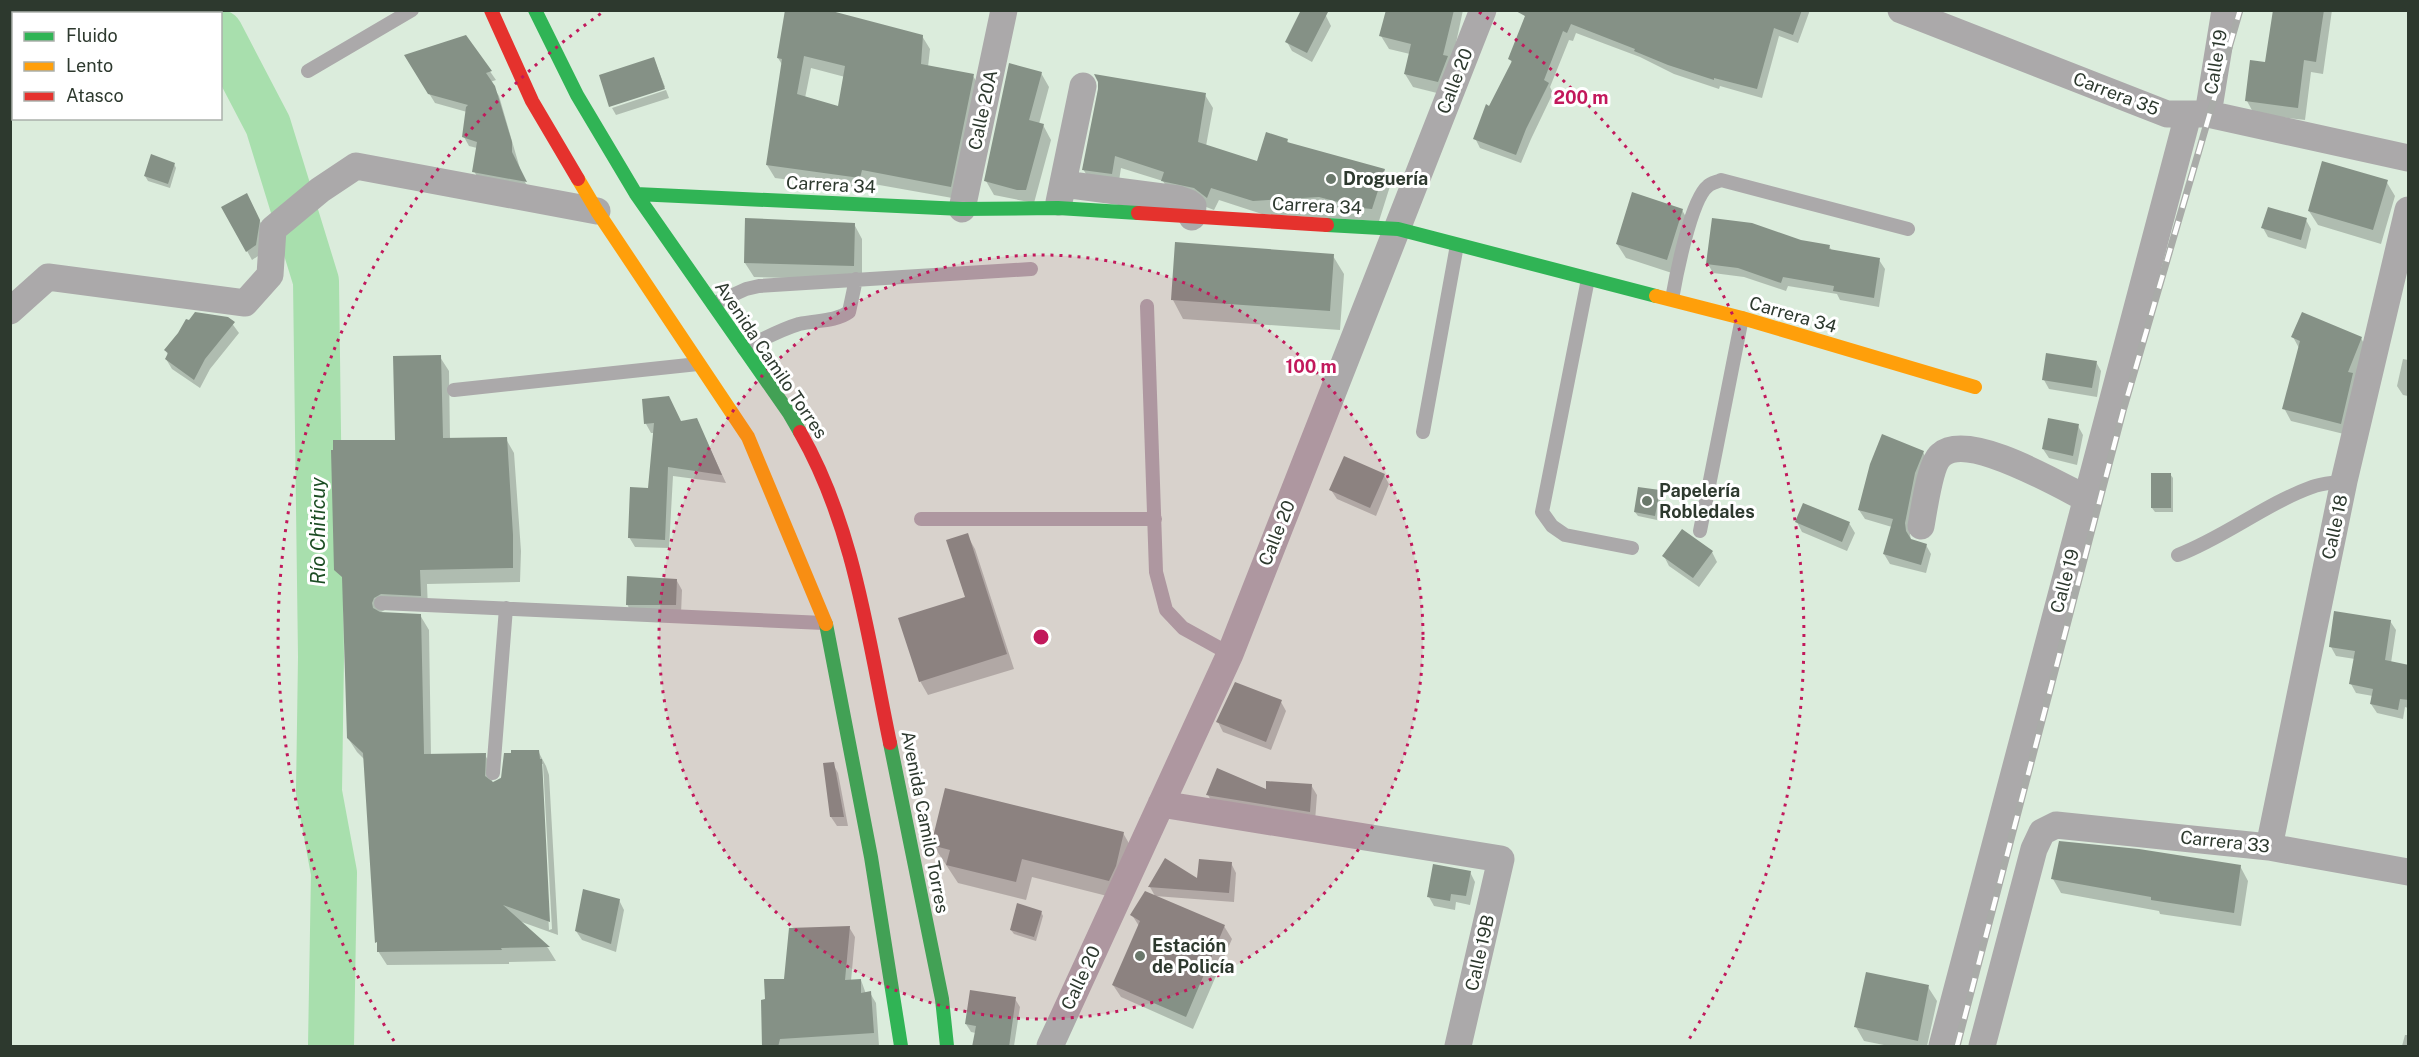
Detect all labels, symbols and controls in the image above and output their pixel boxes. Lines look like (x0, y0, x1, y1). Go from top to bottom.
legend (12, 12, 222, 120)
text: Fluido (66, 25, 118, 46)
street label: Calle 19 (2200, 28, 2231, 96)
street label: Calle 20 (1432, 45, 1477, 117)
text: Lento (66, 55, 113, 76)
street label: Calle 20A (964, 68, 1001, 152)
street label: Carrera 35 (2070, 68, 2162, 120)
text: Atasco (66, 85, 124, 106)
text: 200 m (1554, 87, 1608, 108)
place label: Droguería (1343, 168, 1428, 189)
street label: Carrera 34 (786, 172, 877, 197)
marker: Droguería (1324, 172, 1338, 186)
street label: Carrera 34 (1272, 193, 1363, 218)
street label: Avenida Camilo Torres (711, 277, 832, 442)
street label: Carrera 34 (1747, 292, 1839, 337)
text: 100 m (1285, 356, 1337, 377)
water label: Río Chiticuy (306, 477, 330, 585)
place label: Papelería Robledales (1659, 480, 1755, 522)
street label: Calle 18 (2317, 493, 2352, 561)
marker: Papelería Robledales (1640, 494, 1654, 508)
street label: Calle 20 (1254, 497, 1299, 569)
street label: Calle 19 (2046, 547, 2083, 615)
centre of rings (1031, 627, 1051, 647)
street label: Avenida Camilo Torres (898, 729, 953, 915)
street label: Carrera 33 (2179, 826, 2271, 857)
street label: Calle 19B (1461, 913, 1498, 993)
place label: Estación de Policía (1152, 935, 1235, 977)
street label: Calle 20 (1057, 942, 1105, 1013)
marker: Estación de Policía (1133, 949, 1147, 963)

